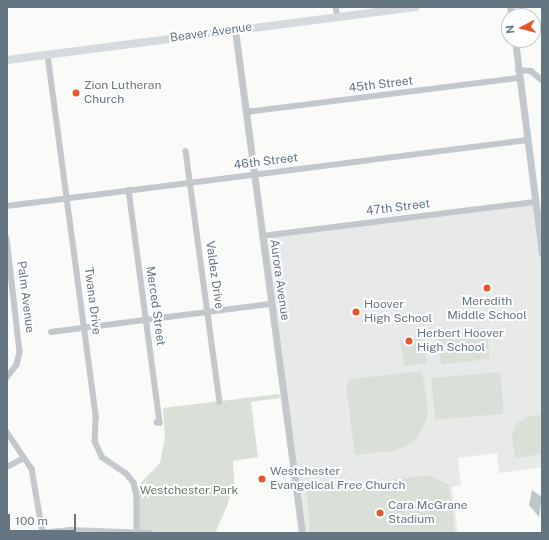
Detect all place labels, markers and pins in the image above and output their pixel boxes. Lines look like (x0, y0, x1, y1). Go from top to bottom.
place label: Zion Lutheran Church (84, 79, 161, 107)
marker: Zion Lutheran Church (71, 88, 81, 98)
marker: Meredith Middle School (482, 283, 492, 293)
place label: Meredith Middle School (447, 295, 527, 323)
place label: Hoover High School (364, 298, 432, 326)
marker: Hoover High School (351, 307, 361, 317)
place label: Herbert Hoover High School (417, 327, 504, 355)
marker: Herbert Hoover High School (404, 336, 414, 346)
place label: Westchester Evangelical Free Church (270, 465, 405, 493)
marker: Westchester Evangelical Free Church (257, 474, 267, 484)
place label: Cara McGrane Stadium (388, 499, 468, 527)
marker: Cara McGrane Stadium (375, 508, 385, 518)

